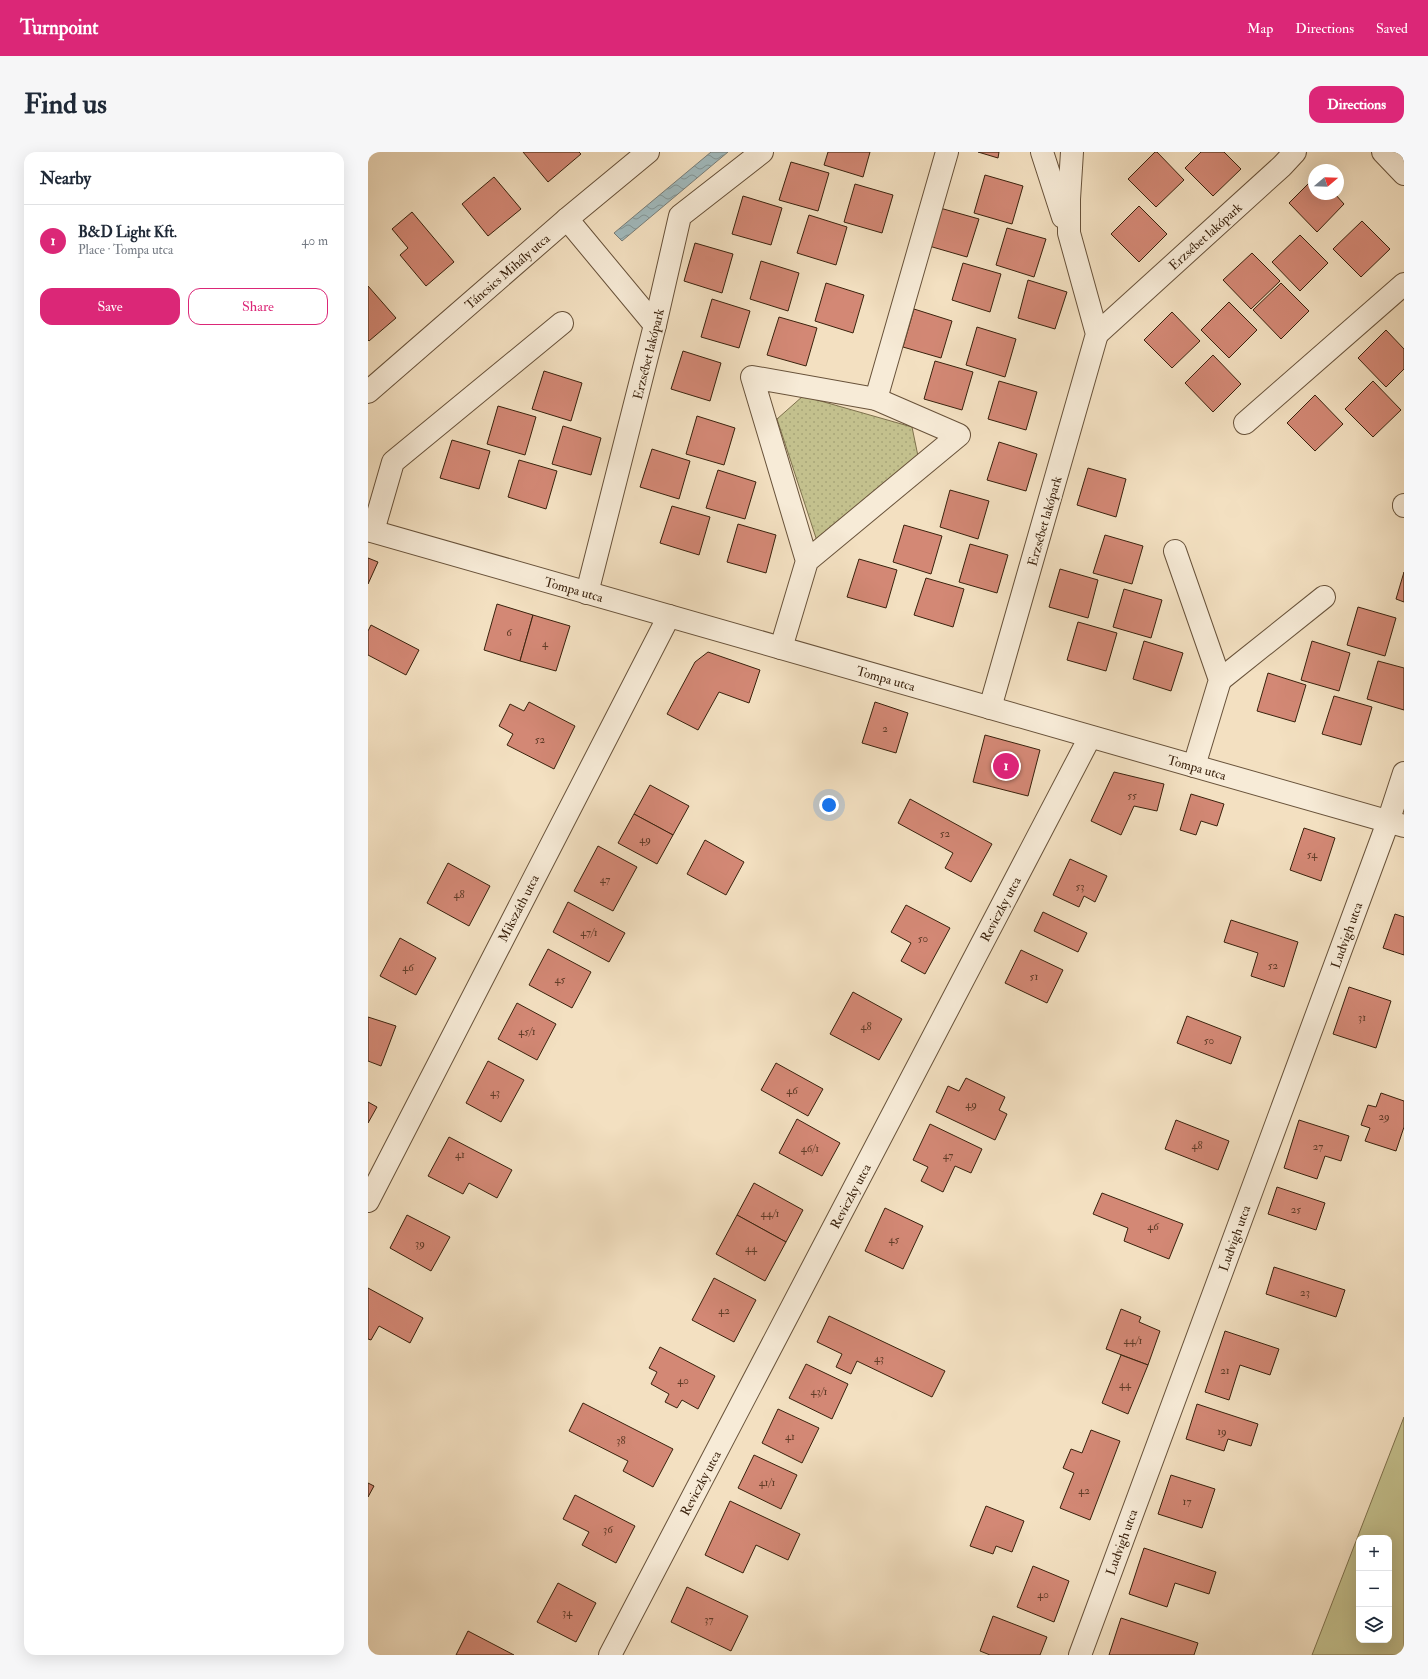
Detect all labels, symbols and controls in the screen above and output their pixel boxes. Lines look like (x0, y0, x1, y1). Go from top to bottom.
text: Turnpoint (20, 16, 98, 40)
text: Map (1247, 20, 1273, 37)
text: Directions (1295, 20, 1354, 37)
text: Saved (1376, 20, 1408, 37)
button: Directions (1309, 86, 1404, 123)
text: Find us (24, 87, 107, 122)
north arrow (1308, 164, 1344, 200)
text: Nearby (40, 168, 91, 189)
street label: Erzsébet lakópark (1166, 199, 1247, 275)
text: B&D Light Kft. (78, 223, 177, 242)
street label: Táncsics Mihály utca (462, 230, 554, 314)
text: 1 (51, 233, 55, 249)
text: 40 m (302, 233, 328, 249)
text: Place · Tompa utca (78, 242, 173, 258)
button: Save (40, 288, 180, 325)
button: Share (188, 288, 328, 325)
street label: Erzsébet lakópark (630, 306, 669, 402)
street label: Erzsébet lakópark (1024, 474, 1067, 568)
street label: Tompa utca (542, 574, 606, 607)
house number: 6 (506, 626, 513, 639)
house number: 4 (542, 637, 549, 650)
street label: Tompa utca (854, 663, 918, 696)
house number: 2 (882, 722, 888, 735)
house number: 52 (535, 733, 546, 746)
pin: 1 (993, 751, 1019, 781)
street label: Tompa utca (1165, 752, 1229, 785)
house number: 55 (1127, 789, 1137, 802)
your location (819, 795, 839, 815)
house number: 52 (940, 827, 951, 840)
house number: 49 (639, 833, 651, 846)
house number: 54 (1307, 848, 1318, 861)
street label: Mikszáth utca (495, 872, 543, 945)
house number: 47 (600, 873, 610, 886)
street label: Reviczky utca (977, 874, 1026, 945)
house number: 53 (1075, 880, 1085, 893)
house number: 48 (453, 888, 465, 901)
street label: Ludvigh utca (1328, 900, 1366, 971)
house number: 47/1 (580, 926, 598, 939)
house number: 50 (918, 932, 929, 945)
house number: 52 (1268, 959, 1279, 972)
house number: 46 (402, 961, 415, 974)
house number: 51 (1030, 970, 1038, 983)
house number: 45 (555, 973, 566, 986)
house number: 31 (1358, 1011, 1366, 1024)
house number: 48 (860, 1020, 872, 1033)
house number: 45/1 (518, 1025, 536, 1038)
house number: 50 (1204, 1034, 1215, 1047)
house number: 46 (786, 1084, 799, 1097)
house number: 43 (490, 1086, 500, 1099)
house number: 49 (965, 1098, 977, 1111)
house number: 29 (1378, 1110, 1390, 1123)
house number: 48 (1191, 1139, 1203, 1152)
house number: 27 (1313, 1140, 1323, 1153)
house number: 46/1 (801, 1142, 819, 1155)
house number: 41 (455, 1148, 465, 1161)
house number: 47 (943, 1149, 953, 1162)
street label: Reviczky utca (827, 1161, 876, 1232)
street label: Ludvigh utca (1216, 1203, 1254, 1274)
house number: 25 (1291, 1203, 1301, 1216)
house number: 44/1 (761, 1207, 780, 1220)
house number: 46 (1147, 1220, 1160, 1233)
house number: 45 (889, 1233, 900, 1246)
house number: 39 (415, 1237, 425, 1250)
house number: 44 (745, 1242, 758, 1255)
house number: 23 (1300, 1286, 1310, 1299)
house number: 42 (718, 1304, 730, 1317)
house number: 44/1 (1124, 1334, 1143, 1347)
house number: 43 (874, 1352, 884, 1365)
house number: 21 (1220, 1364, 1230, 1377)
house number: 40 (677, 1374, 689, 1387)
house number: 44 (1119, 1378, 1132, 1391)
house number: 43/1 (811, 1385, 828, 1398)
house number: 19 (1217, 1425, 1227, 1438)
house number: 41 (785, 1430, 795, 1443)
house number: 38 (616, 1434, 626, 1447)
street label: Reviczky utca (677, 1448, 726, 1519)
house number: 41/1 (759, 1476, 775, 1489)
house number: 42 (1078, 1484, 1090, 1497)
house number: 17 (1183, 1495, 1191, 1508)
street label: Ludvigh utca (1103, 1507, 1141, 1578)
house number: 36 (603, 1523, 614, 1536)
map controls (1356, 1535, 1392, 1643)
button: + (1356, 1535, 1392, 1571)
button: − (1356, 1571, 1392, 1607)
house number: 40 (1037, 1588, 1049, 1601)
house number: 34 (562, 1606, 573, 1619)
button: layers (1356, 1607, 1392, 1643)
house number: 37 (704, 1613, 714, 1626)

